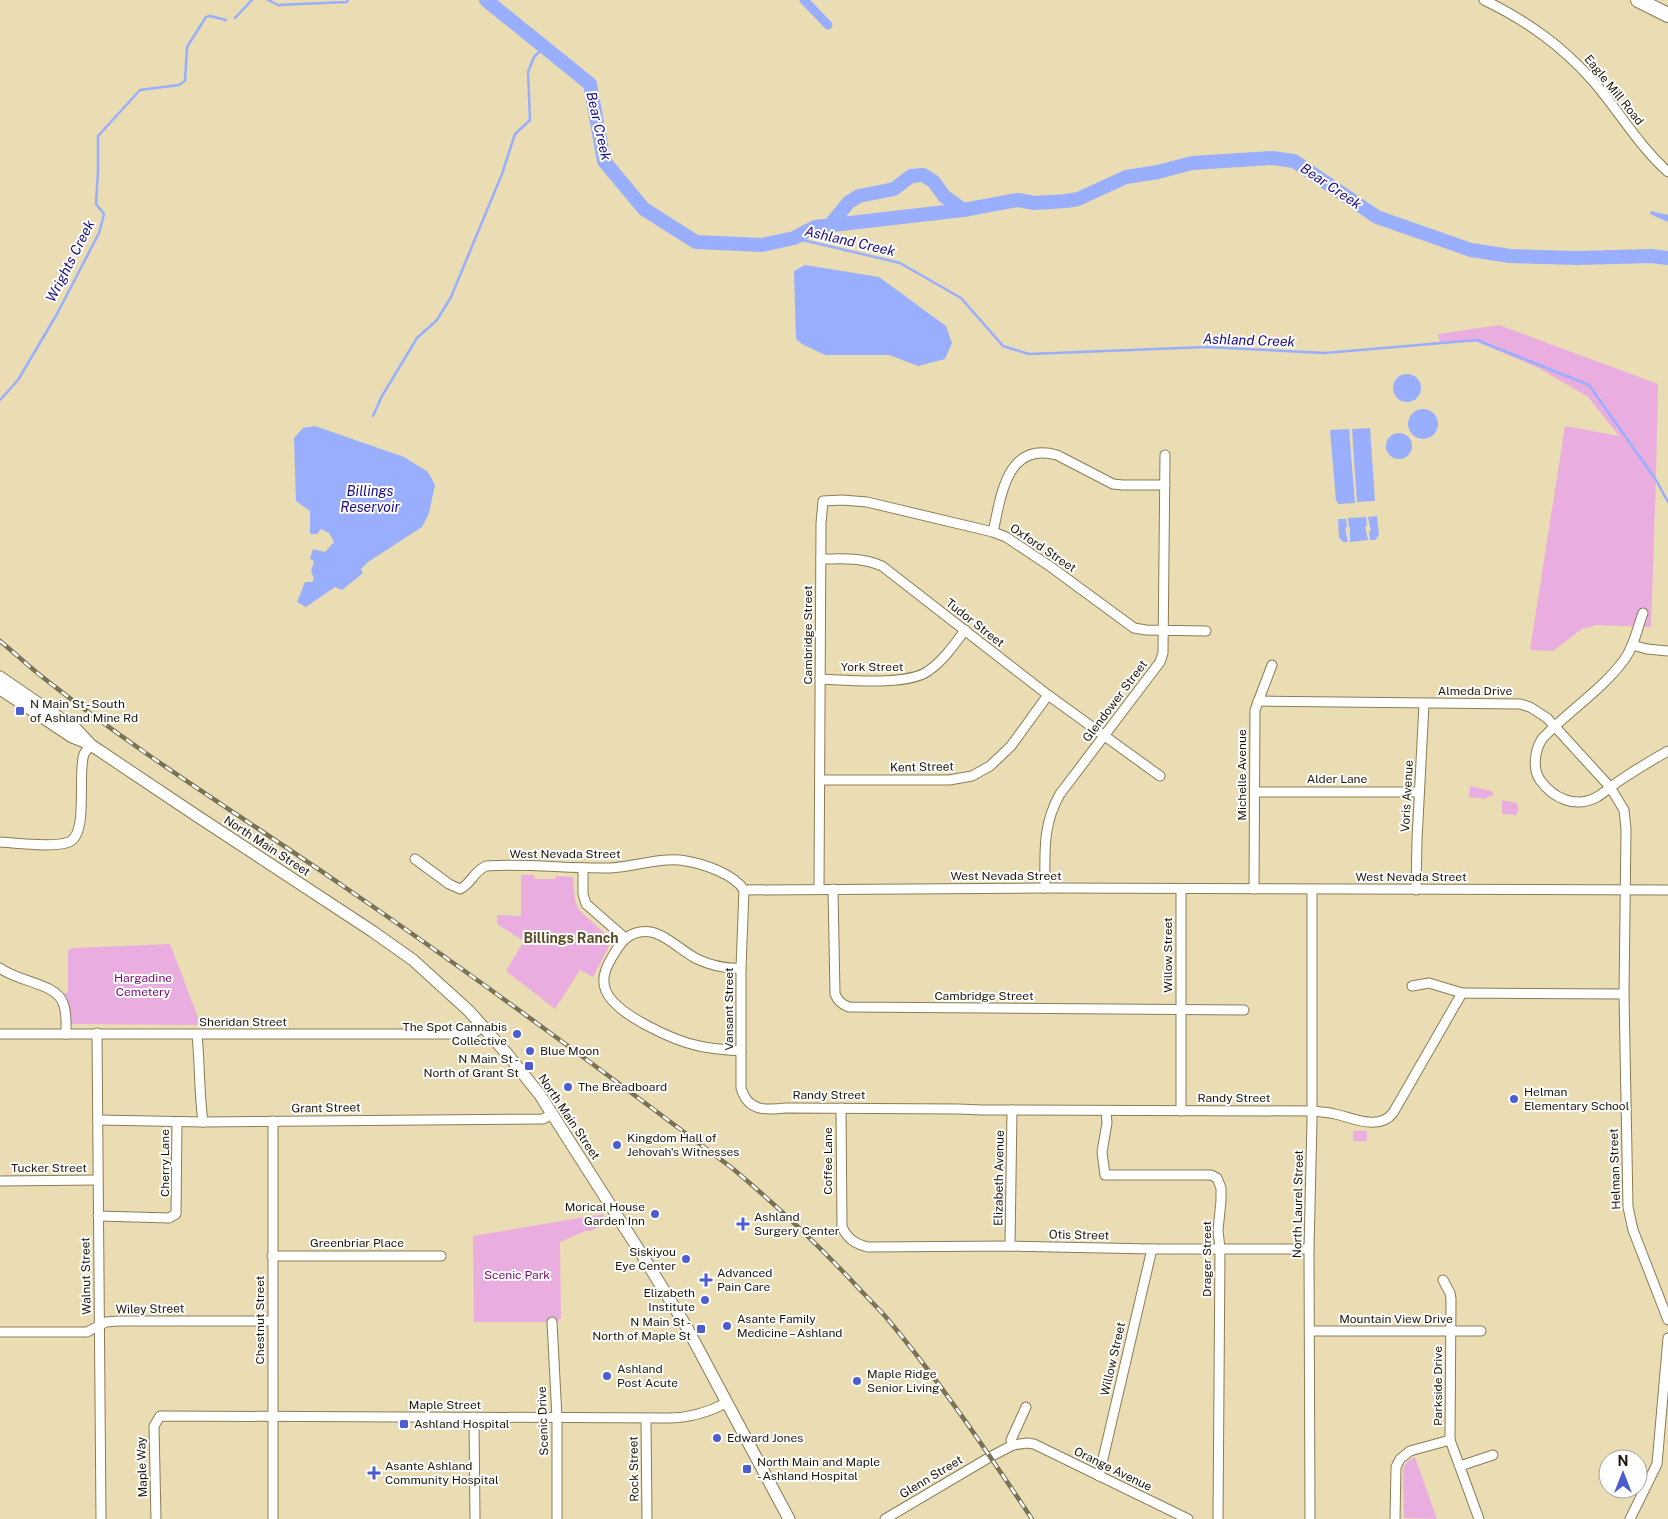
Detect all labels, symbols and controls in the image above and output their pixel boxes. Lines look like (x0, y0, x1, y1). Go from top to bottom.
street label: Eagle Mill Road (1581, 52, 1647, 128)
water label: Bear Creek (583, 90, 615, 162)
water label: Bear Creek (1297, 160, 1365, 212)
water label: Wrights Creek (42, 217, 98, 305)
water label: Ashland Creek (803, 223, 897, 259)
water label: Ashland Creek (1203, 330, 1296, 350)
water label: Billings Reservoir (340, 483, 400, 515)
street label: Oxford Street (1007, 521, 1079, 575)
street label: Cambridge Street (801, 585, 815, 685)
street label: Tudor Street (943, 596, 1007, 650)
street label: Glendower Street (1080, 657, 1150, 745)
street label: York Street (841, 660, 904, 674)
street label: Almeda Drive (1438, 684, 1513, 698)
place label: N Main St - South of Ashland Mine Rd (30, 697, 138, 725)
marker: N Main St - South of Ashland Mine Rd (14, 705, 26, 717)
street label: Michelle Avenue (1235, 729, 1249, 821)
street label: Kent Street (890, 759, 954, 775)
street label: Voris Avenue (1398, 759, 1416, 832)
street label: Alder Lane (1307, 772, 1367, 786)
street label: North Main Street (221, 813, 313, 879)
street label: West Nevada Street (509, 847, 621, 861)
street label: West Nevada Street (950, 869, 1062, 883)
street label: West Nevada Street (1355, 870, 1467, 884)
street label: Willow Street (1161, 917, 1175, 993)
district label: Billings Ranch (523, 930, 619, 946)
street label: Vansant Street (722, 967, 736, 1051)
park label: Hargadine Cemetery (114, 971, 172, 999)
street label: Cambridge Street (934, 989, 1034, 1003)
street label: Sheridan Street (199, 1015, 287, 1029)
place label: The Spot Cannabis Collective (403, 1020, 507, 1048)
marker: The Spot Cannabis Collective (511, 1028, 523, 1040)
place label: Blue Moon (540, 1044, 599, 1058)
marker: Blue Moon (524, 1045, 536, 1057)
place label: N Main St - North of Grant St (424, 1052, 519, 1080)
marker: N Main St - North of Grant St (523, 1060, 535, 1072)
street label: North Main Street (535, 1072, 603, 1163)
place label: The Breadboard (578, 1080, 667, 1094)
marker: The Breadboard (562, 1081, 574, 1093)
place label: Helman Elementary School (1524, 1085, 1630, 1113)
street label: Randy Street (792, 1088, 866, 1102)
street label: Randy Street (1197, 1091, 1271, 1105)
marker: Helman Elementary School (1508, 1093, 1520, 1105)
street label: Grant Street (291, 1100, 361, 1116)
street label: Coffee Lane (821, 1127, 835, 1195)
street label: Helman Street (1607, 1128, 1623, 1210)
street label: Cherry Lane (158, 1129, 172, 1197)
street label: Elizabeth Avenue (991, 1130, 1007, 1226)
place label: Kingdom Hall of Jehovah's Witnesses (627, 1131, 739, 1159)
marker: Kingdom Hall of Jehovah's Witnesses (611, 1139, 623, 1151)
street label: North Laurel Street (1290, 1149, 1306, 1258)
street label: Tucker Street (11, 1161, 87, 1175)
place label: Morical House Garden Inn (565, 1200, 645, 1228)
marker: Morical House Garden Inn (649, 1208, 661, 1220)
place label: Ashland Surgery Center (754, 1210, 840, 1238)
marker: Ashland Surgery Center (736, 1217, 750, 1231)
street label: Drager Street (1200, 1221, 1214, 1297)
street label: Otis Street (1049, 1227, 1110, 1243)
street label: Greenbriar Place (310, 1236, 404, 1250)
street label: Walnut Street (78, 1237, 94, 1315)
place label: Siskiyou Eye Center (615, 1245, 676, 1273)
marker: Siskiyou Eye Center (680, 1253, 692, 1265)
place label: Advanced Pain Care (717, 1266, 772, 1294)
park label: Scenic Park (484, 1268, 550, 1282)
marker: Advanced Pain Care (699, 1273, 713, 1287)
street label: Chestnut Street (253, 1275, 267, 1365)
place label: Elizabeth Institute (643, 1286, 695, 1314)
marker: Elizabeth Institute (699, 1294, 711, 1306)
street label: Wiley Street (115, 1301, 185, 1317)
place label: Asante Family Medicine – Ashland (737, 1312, 843, 1340)
street label: Mountain View Drive (1339, 1312, 1453, 1326)
place label: N Main St - North of Maple St (592, 1315, 691, 1343)
marker: Asante Family Medicine – Ashland (721, 1320, 733, 1332)
street label: Willow Street (1098, 1320, 1128, 1397)
marker: N Main St - North of Maple St (695, 1323, 707, 1335)
street label: Parkside Drive (1431, 1346, 1445, 1426)
place label: Ashland Post Acute (617, 1362, 678, 1390)
place label: Maple Ridge Senior Living (867, 1367, 940, 1395)
marker: Ashland Post Acute (601, 1370, 613, 1382)
marker: Maple Ridge Senior Living (851, 1375, 863, 1387)
street label: Scenic Drive (535, 1386, 551, 1456)
street label: Maple Street (409, 1398, 482, 1412)
place label: Ashland Hospital (414, 1417, 510, 1431)
marker: Ashland Hospital (398, 1418, 410, 1430)
place label: Edward Jones (727, 1431, 803, 1445)
marker: Edward Jones (711, 1432, 723, 1444)
street label: Maple Way (134, 1436, 150, 1498)
street label: Rock Street (626, 1436, 642, 1502)
street label: Orange Avenue (1072, 1444, 1154, 1494)
north arrow (1598, 1449, 1648, 1499)
street label: Glenn Street (897, 1453, 965, 1501)
text: N (1618, 1453, 1628, 1469)
place label: North Main and Maple - Ashland Hospital (757, 1455, 880, 1483)
place label: Asante Ashland Community Hospital (385, 1459, 499, 1487)
marker: North Main and Maple - Ashland Hospital (741, 1463, 753, 1475)
marker: Asante Ashland Community Hospital (367, 1466, 381, 1480)

